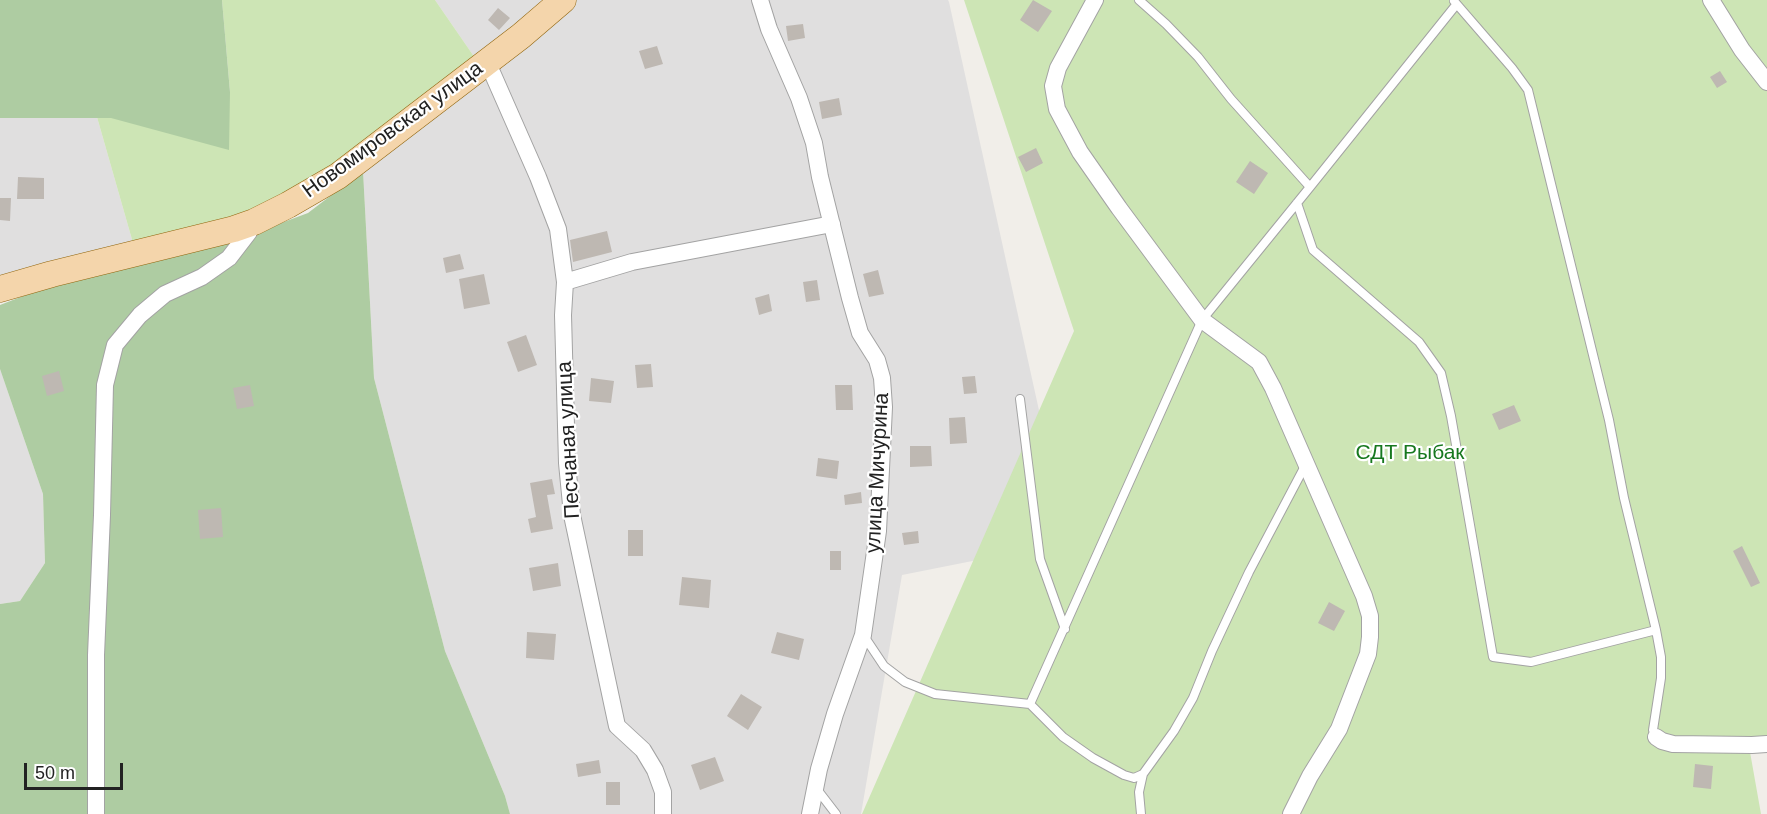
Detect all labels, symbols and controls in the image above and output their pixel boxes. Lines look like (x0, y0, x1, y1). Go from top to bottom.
street label: Новомировская улица (298, 56, 488, 204)
street label: Песчаная улица (552, 361, 586, 519)
street label: улица Мичурина (861, 392, 895, 554)
park label: СДТ Рыбак (1355, 440, 1465, 466)
scale bar (27, 751, 126, 789)
text: 50 m (35, 763, 75, 783)

